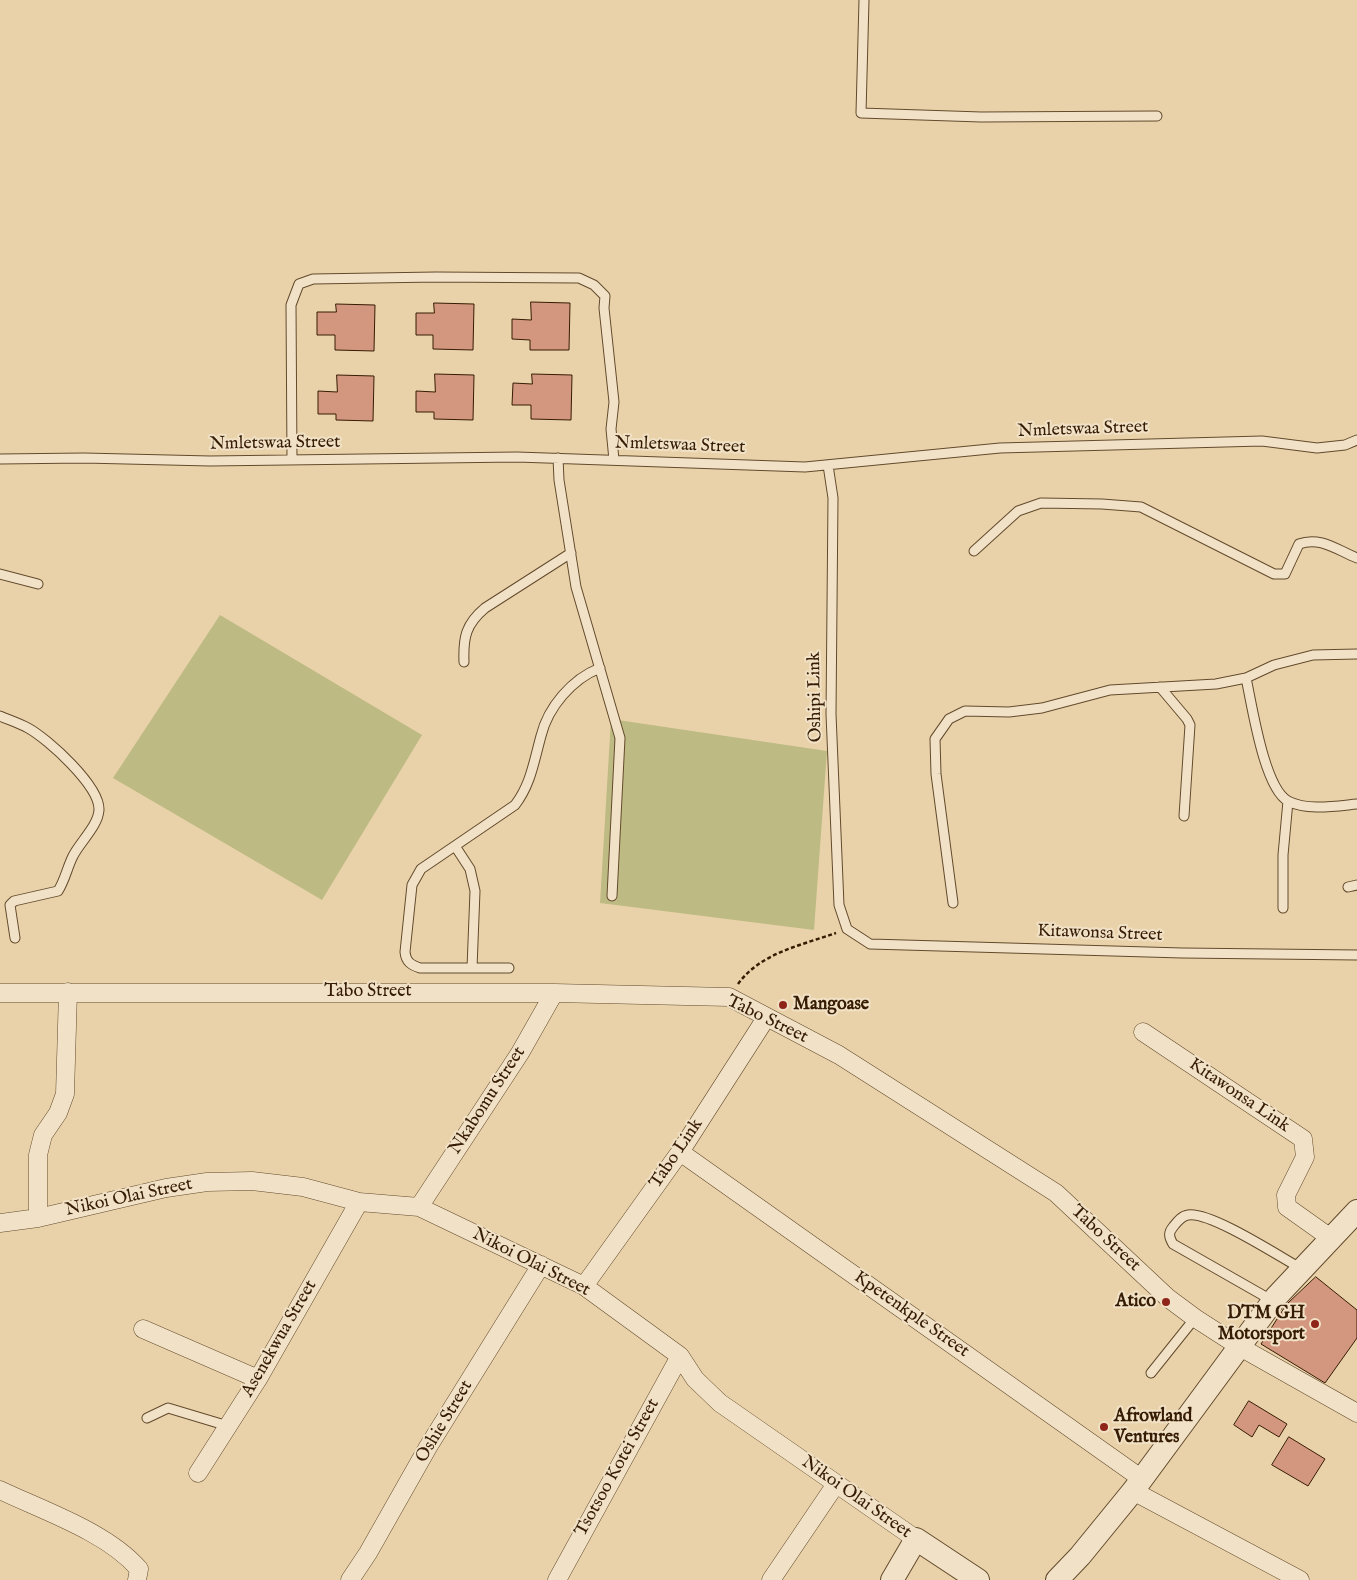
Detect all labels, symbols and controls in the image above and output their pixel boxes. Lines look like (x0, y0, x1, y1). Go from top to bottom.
street label: Nmletswaa Street (1017, 417, 1149, 443)
street label: Nmletswaa Street (210, 432, 340, 456)
street label: Nmletswaa Street (614, 433, 746, 459)
street label: Oshipi Link (804, 651, 828, 743)
street label: Kitawonsa Street (1037, 921, 1163, 947)
street label: Tabo Street (324, 981, 412, 1003)
street label: Tabo Street (723, 991, 811, 1049)
place label: Mangoase (793, 994, 869, 1016)
marker: Mangoase (777, 999, 789, 1011)
street label: Nkabomu Street (445, 1043, 531, 1159)
street label: Kitawonsa Link (1184, 1054, 1294, 1138)
street label: Tabo Link (646, 1115, 708, 1193)
street label: Nikoi Olai Street (64, 1174, 194, 1222)
street label: Tabo Street (1066, 1201, 1144, 1277)
street label: Nikoi Olai Street (469, 1224, 593, 1302)
street label: Kpetenkple Street (849, 1267, 973, 1363)
street label: Asenekwua Street (238, 1277, 322, 1401)
place label: Atico (1115, 1291, 1156, 1313)
marker: Atico (1160, 1296, 1172, 1308)
place label: DTM GH Motorsport (1218, 1303, 1305, 1346)
marker: DTM GH Motorsport (1309, 1318, 1321, 1330)
street label: Oshie Street (412, 1377, 478, 1467)
street label: Tsotsoo Kotei Street (571, 1395, 665, 1541)
place label: Afrowland Ventures (1114, 1406, 1192, 1448)
marker: Afrowland Ventures (1098, 1421, 1110, 1433)
street label: Nikoi Olai Street (797, 1452, 915, 1544)

